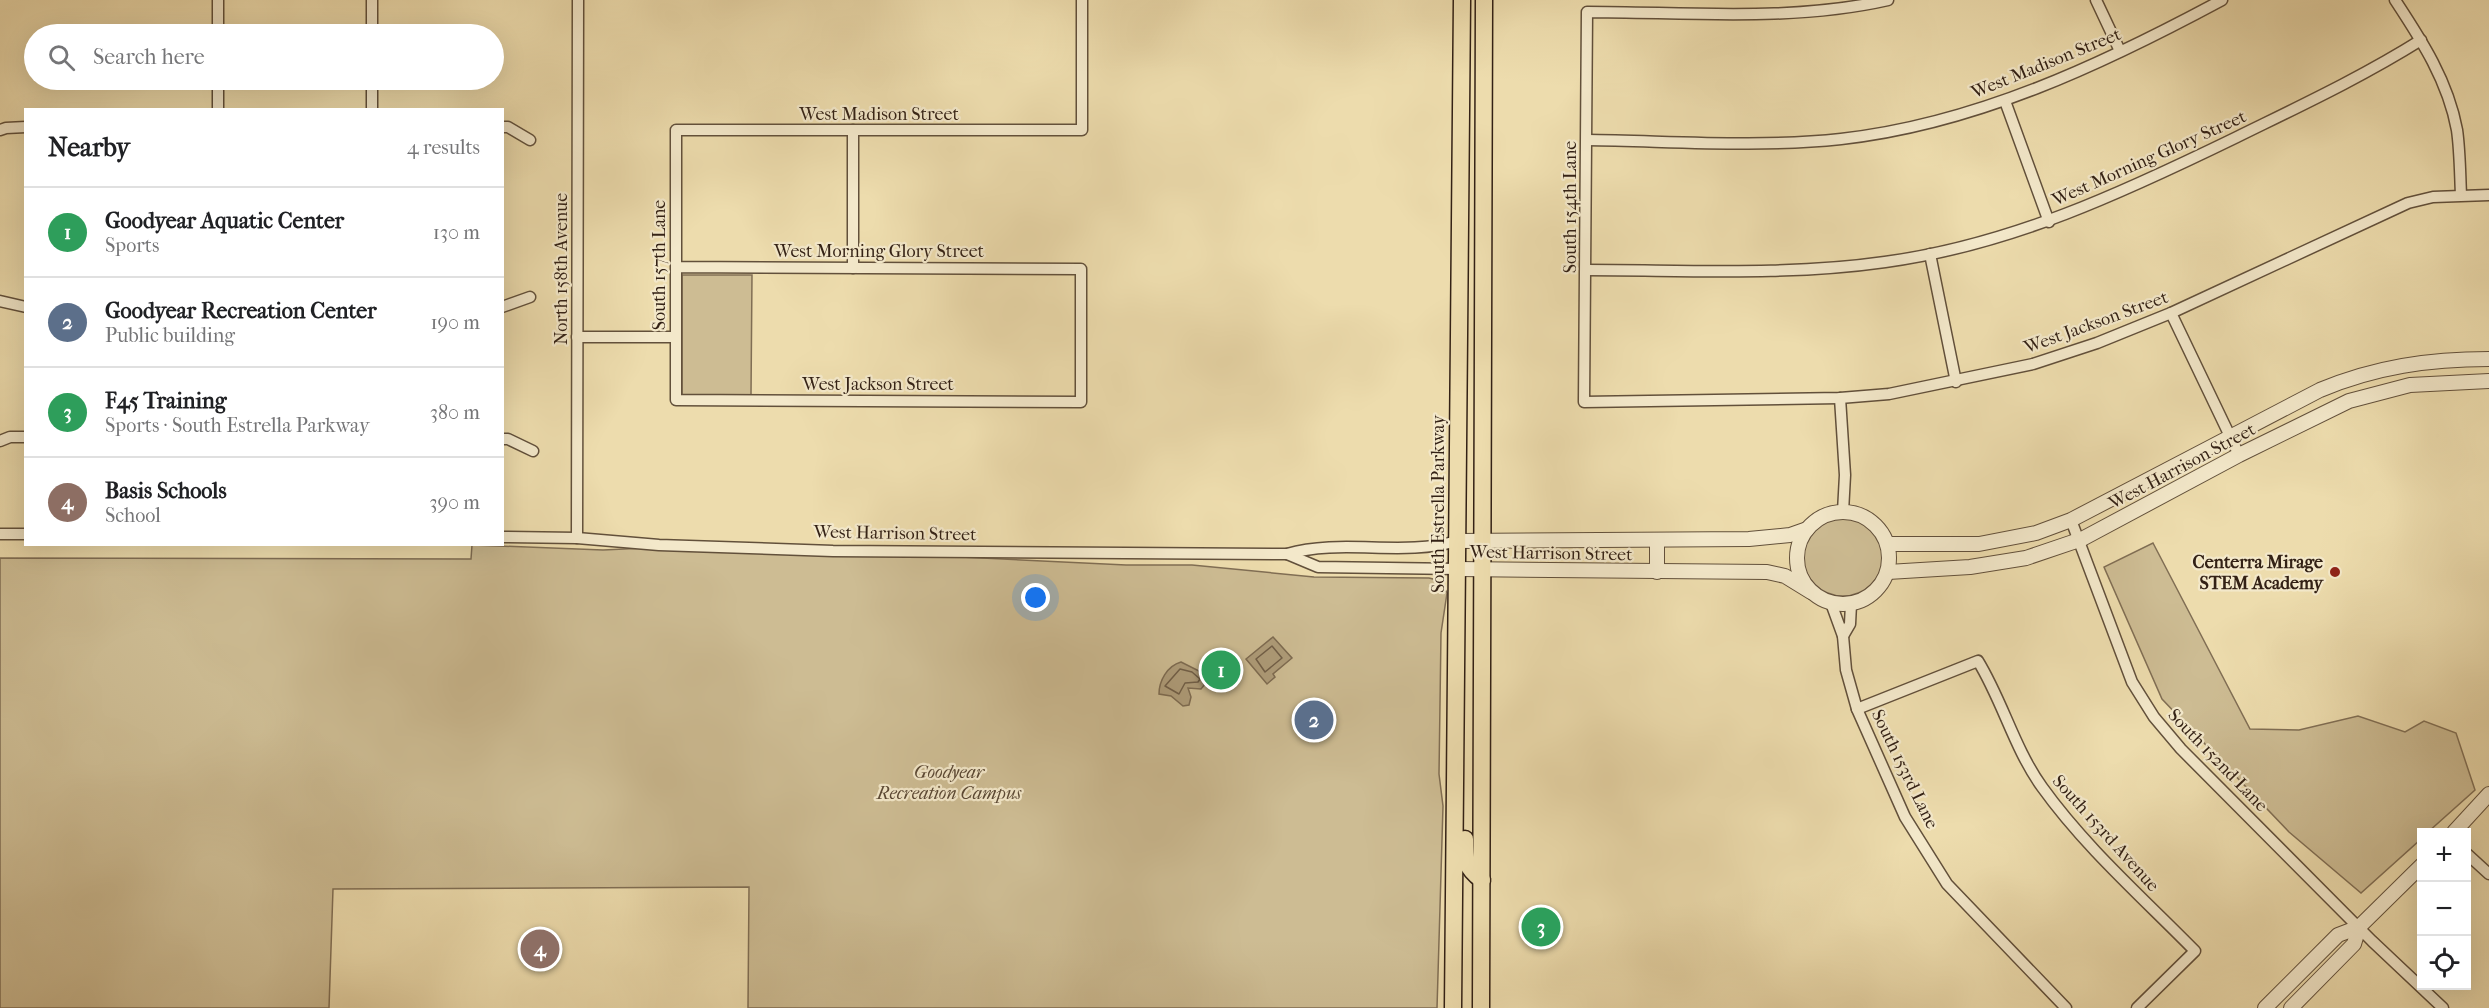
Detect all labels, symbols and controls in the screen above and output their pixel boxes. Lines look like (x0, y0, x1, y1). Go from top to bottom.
search box (24, 24, 504, 90)
street label: West Madison Street (1967, 24, 2125, 103)
icon: search (45, 41, 78, 74)
text: Search here (93, 44, 205, 70)
street label: West Madison Street (798, 104, 959, 125)
street label: West Morning Glory Street (2048, 106, 2250, 211)
text: Nearby (48, 132, 130, 163)
text: 4 results (407, 136, 480, 159)
street label: South 154th Lane (1560, 141, 1581, 273)
street label: North 158th Avenue (551, 193, 572, 345)
street label: South 157th Lane (649, 200, 670, 330)
text: Goodyear Aquatic Center (105, 208, 344, 234)
text: 1 (64, 221, 71, 244)
text: 130 m (433, 221, 480, 244)
text: Sports (105, 234, 159, 257)
street label: West Morning Glory Street (773, 241, 985, 262)
street label: West Jackson Street (2020, 286, 2172, 359)
text: Goodyear Recreation Center (105, 298, 377, 324)
text: 2 (62, 311, 73, 334)
text: 190 m (430, 311, 480, 334)
text: Public building (105, 324, 235, 347)
street label: West Jackson Street (801, 374, 954, 395)
text: F45 Training (105, 388, 227, 414)
text: 3 (63, 401, 72, 424)
text: 380 m (430, 401, 480, 424)
text: Sports · South Estrella Parkway (105, 414, 370, 437)
street label: South Estrella Parkway (1428, 414, 1449, 593)
street label: West Harrison Street (2104, 419, 2260, 514)
text: Basis Schools (105, 478, 227, 504)
text: 4 (62, 491, 73, 514)
text: 390 m (429, 491, 480, 514)
text: School (105, 504, 161, 527)
street label: West Harrison Street (812, 522, 977, 545)
street label: West Harrison Street (1468, 542, 1633, 565)
place label: Centerra Mirage STEM Academy (2193, 552, 2324, 594)
marker: Centerra Mirage STEM Academy (2328, 565, 2342, 579)
your location (1021, 583, 1050, 612)
pin: 1 (1202, 648, 1240, 692)
pin: 2 (1294, 698, 1334, 742)
street label: South 152nd Lane (2163, 705, 2272, 816)
street label: South 153rd Lane (1867, 706, 1942, 832)
park label: Goodyear Recreation Campus (876, 762, 1022, 804)
street label: South 153rd Avenue (2048, 771, 2164, 896)
map controls (2417, 828, 2471, 990)
button: + (2417, 828, 2471, 882)
button: − (2417, 882, 2471, 936)
pin: 3 (1522, 904, 1560, 950)
pin: 4 (520, 926, 560, 972)
button: locate (2417, 936, 2471, 990)

